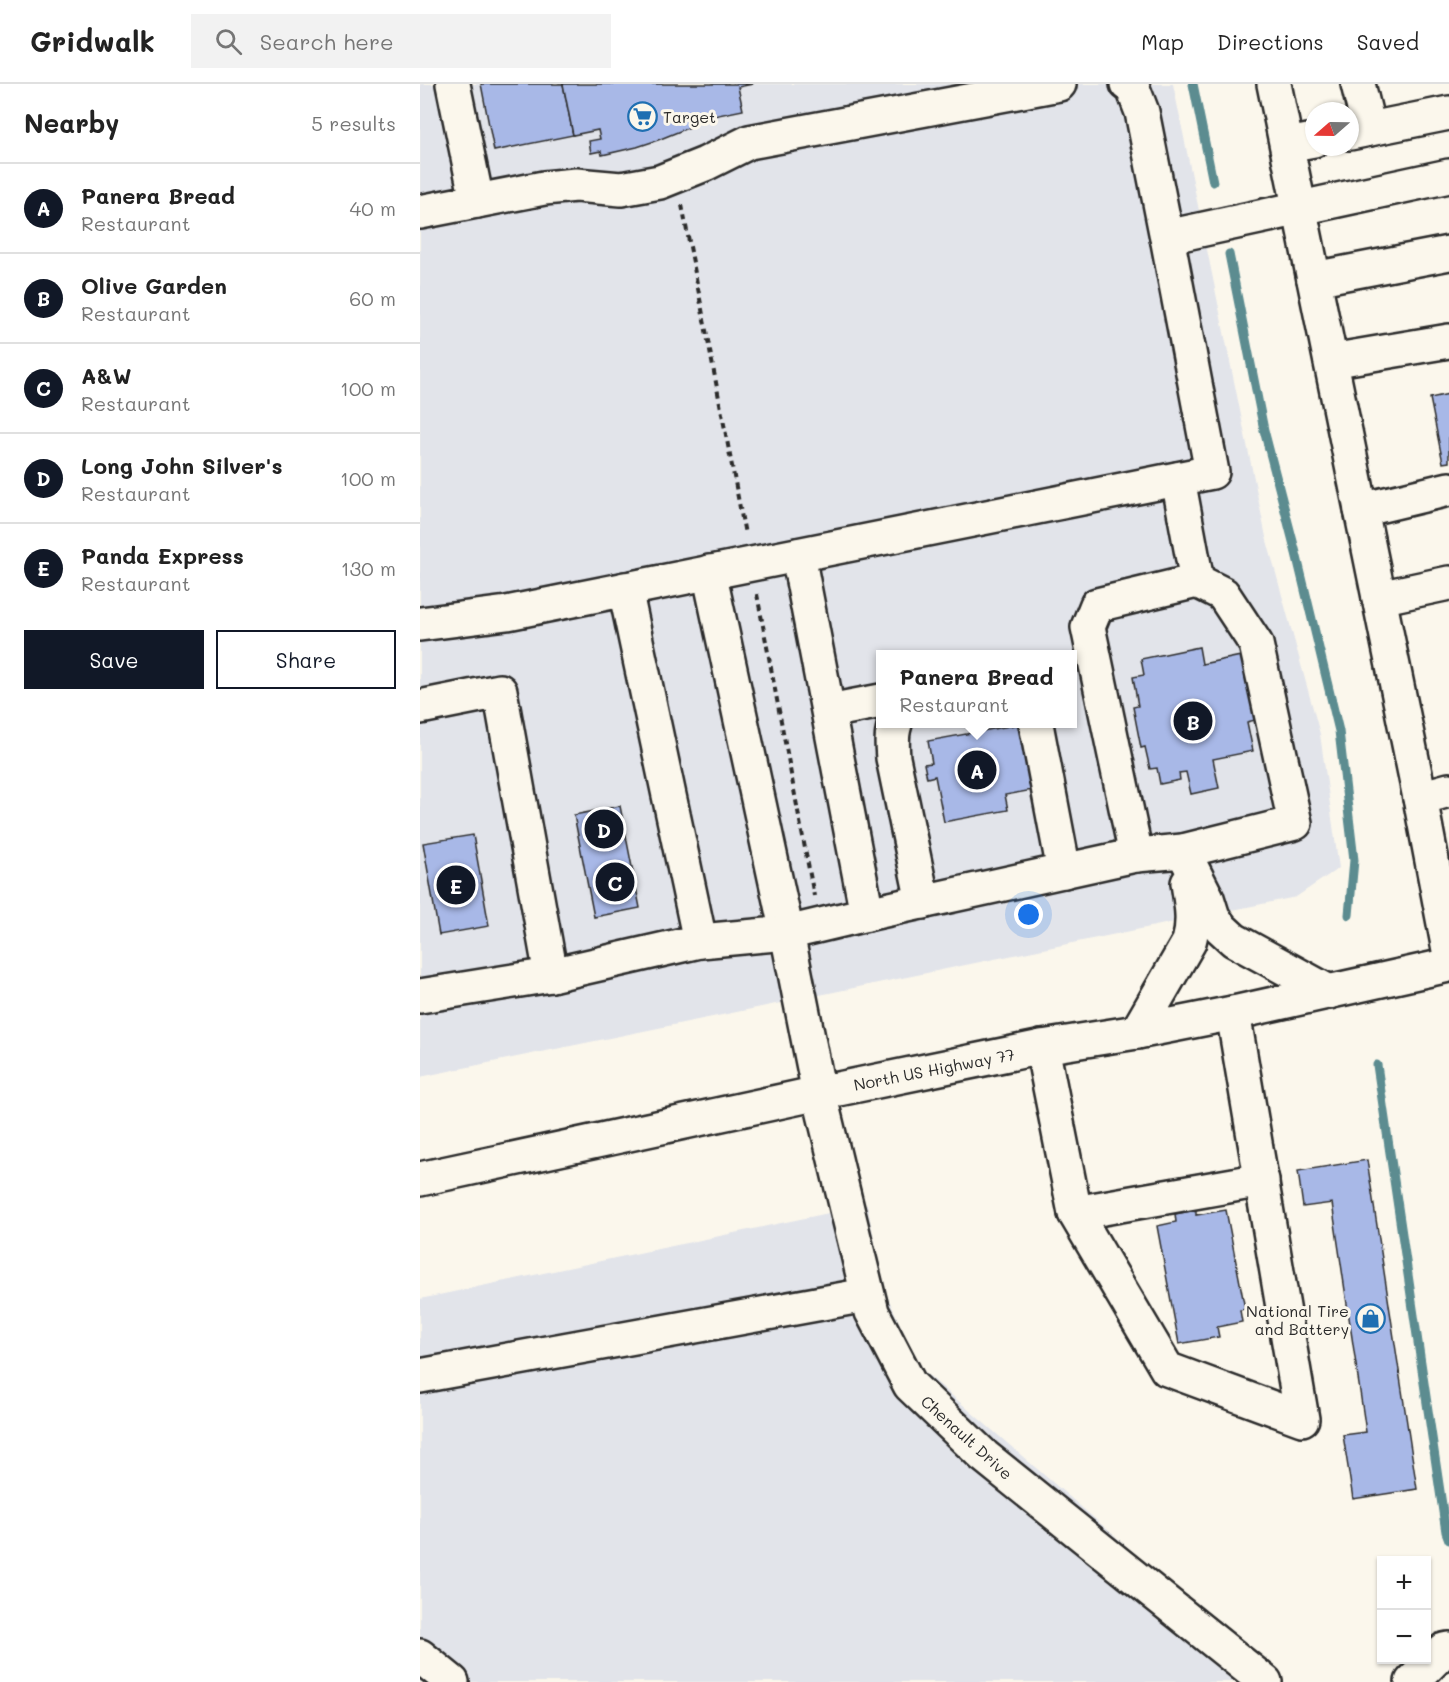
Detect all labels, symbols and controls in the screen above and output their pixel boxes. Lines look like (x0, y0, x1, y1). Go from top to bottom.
search box (191, 14, 611, 68)
text: Gridwalk (30, 23, 155, 59)
icon: search (212, 25, 245, 58)
text: Search here (260, 27, 394, 56)
text: Map (1141, 28, 1184, 55)
text: Directions (1217, 28, 1324, 55)
text: Saved (1357, 28, 1419, 55)
supermarket icon: Target (626, 100, 658, 132)
north arrow (1305, 102, 1359, 156)
text: Nearby (24, 106, 119, 140)
place label: Target (663, 106, 716, 127)
text: 5 results (311, 110, 396, 136)
text: Panera Bread (81, 181, 235, 210)
text: A (37, 195, 50, 221)
text: 40 m (350, 195, 396, 221)
text: Restaurant (81, 210, 191, 236)
text: Olive Garden (81, 271, 227, 300)
text: B (37, 285, 50, 311)
text: 60 m (349, 285, 396, 311)
text: Restaurant (81, 300, 191, 326)
text: A&W (81, 361, 132, 390)
text: C (36, 375, 51, 401)
text: 100 m (340, 375, 396, 401)
text: Restaurant (81, 390, 191, 416)
text: Long John Silver's (81, 451, 283, 480)
text: D (36, 465, 51, 491)
text: 100 m (340, 465, 396, 491)
text: Restaurant (81, 480, 191, 506)
text: Panda Express (81, 541, 244, 570)
text: E (37, 555, 50, 581)
text: 130 m (341, 555, 396, 581)
text: Restaurant (81, 570, 191, 596)
button: Save (24, 630, 204, 689)
button: Share (216, 630, 396, 689)
popup (876, 650, 1077, 728)
text: Panera Bread (899, 662, 1054, 691)
text: Restaurant (899, 691, 1009, 717)
pin: B (1174, 698, 1212, 744)
pin: A (958, 748, 996, 792)
pin: D (584, 806, 624, 852)
pin: C (596, 860, 634, 904)
pin: E (436, 862, 476, 908)
your location (1014, 900, 1043, 929)
street label: North US Highway 77 (852, 1043, 1016, 1095)
place label: National Tire and Battery (1246, 1300, 1349, 1339)
shop icon: National Tire and Battery (1354, 1303, 1386, 1335)
street label: Chenault Drive (917, 1390, 1017, 1484)
map controls (1377, 1556, 1431, 1664)
button: + (1377, 1556, 1431, 1610)
button: − (1377, 1610, 1431, 1664)

